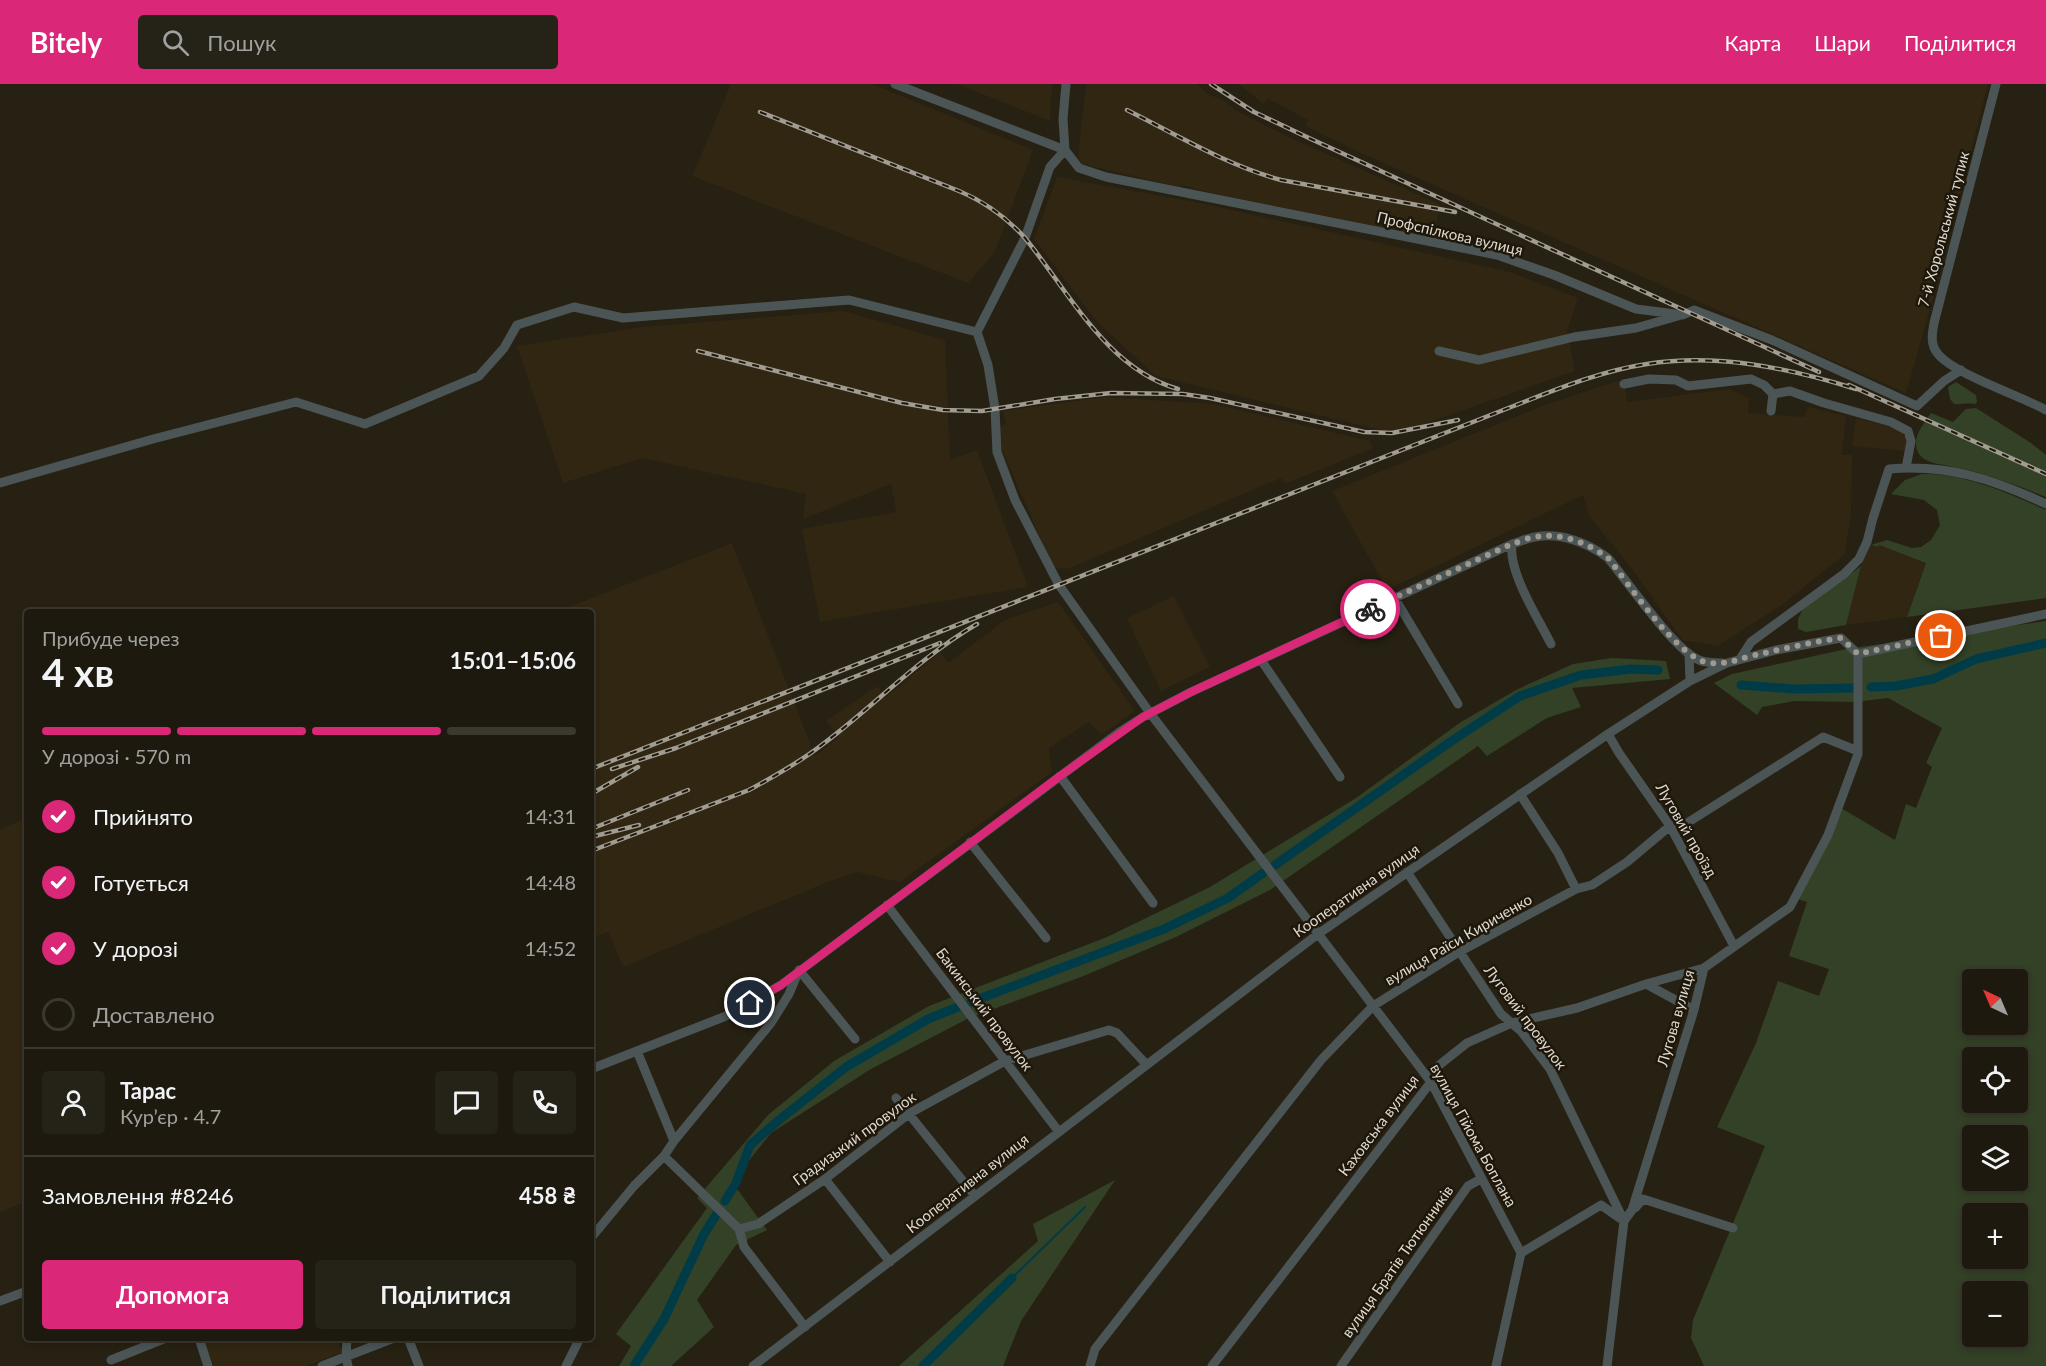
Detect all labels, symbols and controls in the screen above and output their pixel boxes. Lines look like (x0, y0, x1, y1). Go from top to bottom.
search box (138, 15, 558, 69)
text: Bitely (30, 25, 102, 59)
icon: search (159, 26, 192, 59)
text: Пошук (207, 29, 276, 56)
text: Карта (1725, 30, 1781, 55)
text: Шари (1814, 30, 1871, 55)
text: Поділитися (1904, 30, 2016, 55)
street label: 7-й Хорольський тупик (1914, 149, 1973, 309)
street label: Профспілкова вулиця (1375, 207, 1525, 259)
courier (1340, 579, 1400, 639)
icon: bike (1354, 593, 1387, 626)
pin (1915, 610, 1966, 661)
icon: bag (1924, 619, 1957, 652)
text: Прибуде через (42, 626, 179, 650)
text: 15:01–15:06 (450, 647, 576, 674)
text: 4 хв (42, 649, 114, 695)
text: У дорозі · 570 m (42, 744, 191, 768)
street label: Луговий проїзд (1652, 779, 1721, 881)
icon: check (42, 800, 75, 833)
text: Прийнято (93, 803, 193, 830)
text: 14:31 (525, 804, 576, 828)
street label: Кооперативна вулиця (1289, 840, 1423, 940)
icon: check (42, 866, 75, 899)
text: Готується (93, 869, 189, 896)
text: 14:48 (525, 870, 576, 894)
street label: вулиця Раїси Кириченко (1381, 889, 1535, 989)
icon: check (42, 932, 75, 965)
text: У дорозі (93, 935, 178, 962)
text: 14:52 (525, 936, 576, 960)
street label: Бакинський провулок (933, 944, 1037, 1074)
street label: Луговий провулок (1480, 960, 1571, 1073)
street label: Лугова вулиця (1652, 968, 1697, 1069)
north arrow (1962, 969, 2028, 1035)
map controls (1962, 969, 2028, 1347)
pin (724, 977, 775, 1028)
icon: home (733, 986, 766, 1019)
text: Доставлено (93, 1001, 215, 1028)
button: locate (1962, 1047, 2028, 1113)
street label: вулиця Гійома Боплана (1427, 1060, 1521, 1210)
button: person (42, 1071, 105, 1134)
button: chat (435, 1071, 498, 1134)
button: phone (513, 1071, 576, 1134)
street label: Каховська вулиця (1334, 1071, 1422, 1179)
text: Тарас (120, 1077, 176, 1104)
street label: Градизький провулок (789, 1087, 919, 1189)
text: Кур’єр · 4.7 (120, 1104, 221, 1128)
button: layers (1962, 1125, 2028, 1191)
street label: Кооперативна вулиця (902, 1130, 1032, 1236)
street label: вулиця Братів Тютюнників (1338, 1181, 1456, 1341)
text: Замовлення #8246 (42, 1182, 234, 1209)
text: 458 ₴ (519, 1182, 576, 1209)
button: + (1962, 1203, 2028, 1269)
button: Допомога (42, 1260, 303, 1329)
button: Поділитися (315, 1260, 576, 1329)
button: − (1962, 1281, 2028, 1347)

